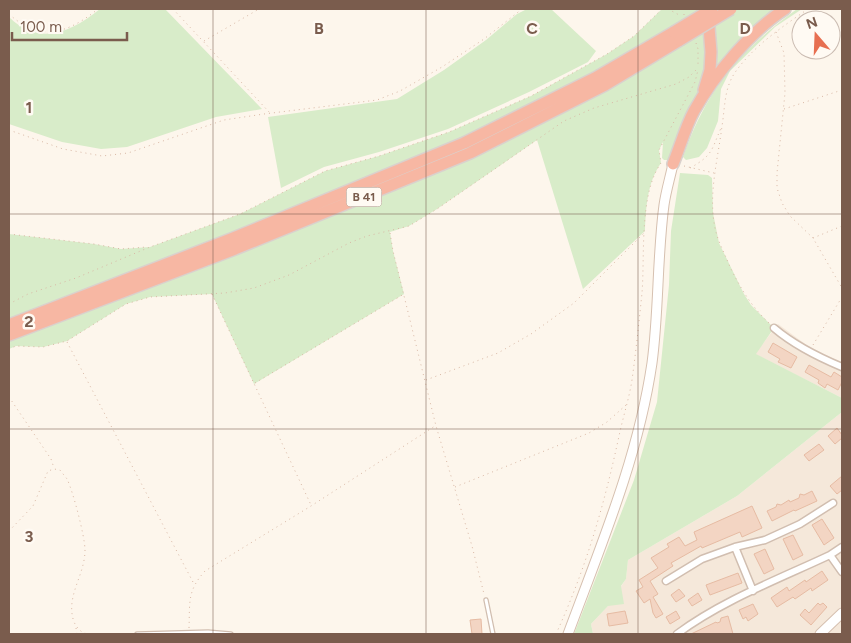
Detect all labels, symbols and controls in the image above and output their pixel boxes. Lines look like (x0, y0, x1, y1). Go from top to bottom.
scale bar (12, 10, 128, 42)
north arrow (791, 10, 841, 60)
text: N (804, 13, 820, 33)
text: 100 m (20, 18, 62, 36)
text: B (314, 19, 324, 38)
text: C (526, 19, 538, 38)
text: D (739, 19, 751, 38)
text: 1 (26, 98, 32, 117)
road number: B 41 (346, 188, 382, 206)
text: 2 (24, 312, 34, 331)
text: 3 (25, 527, 34, 546)

